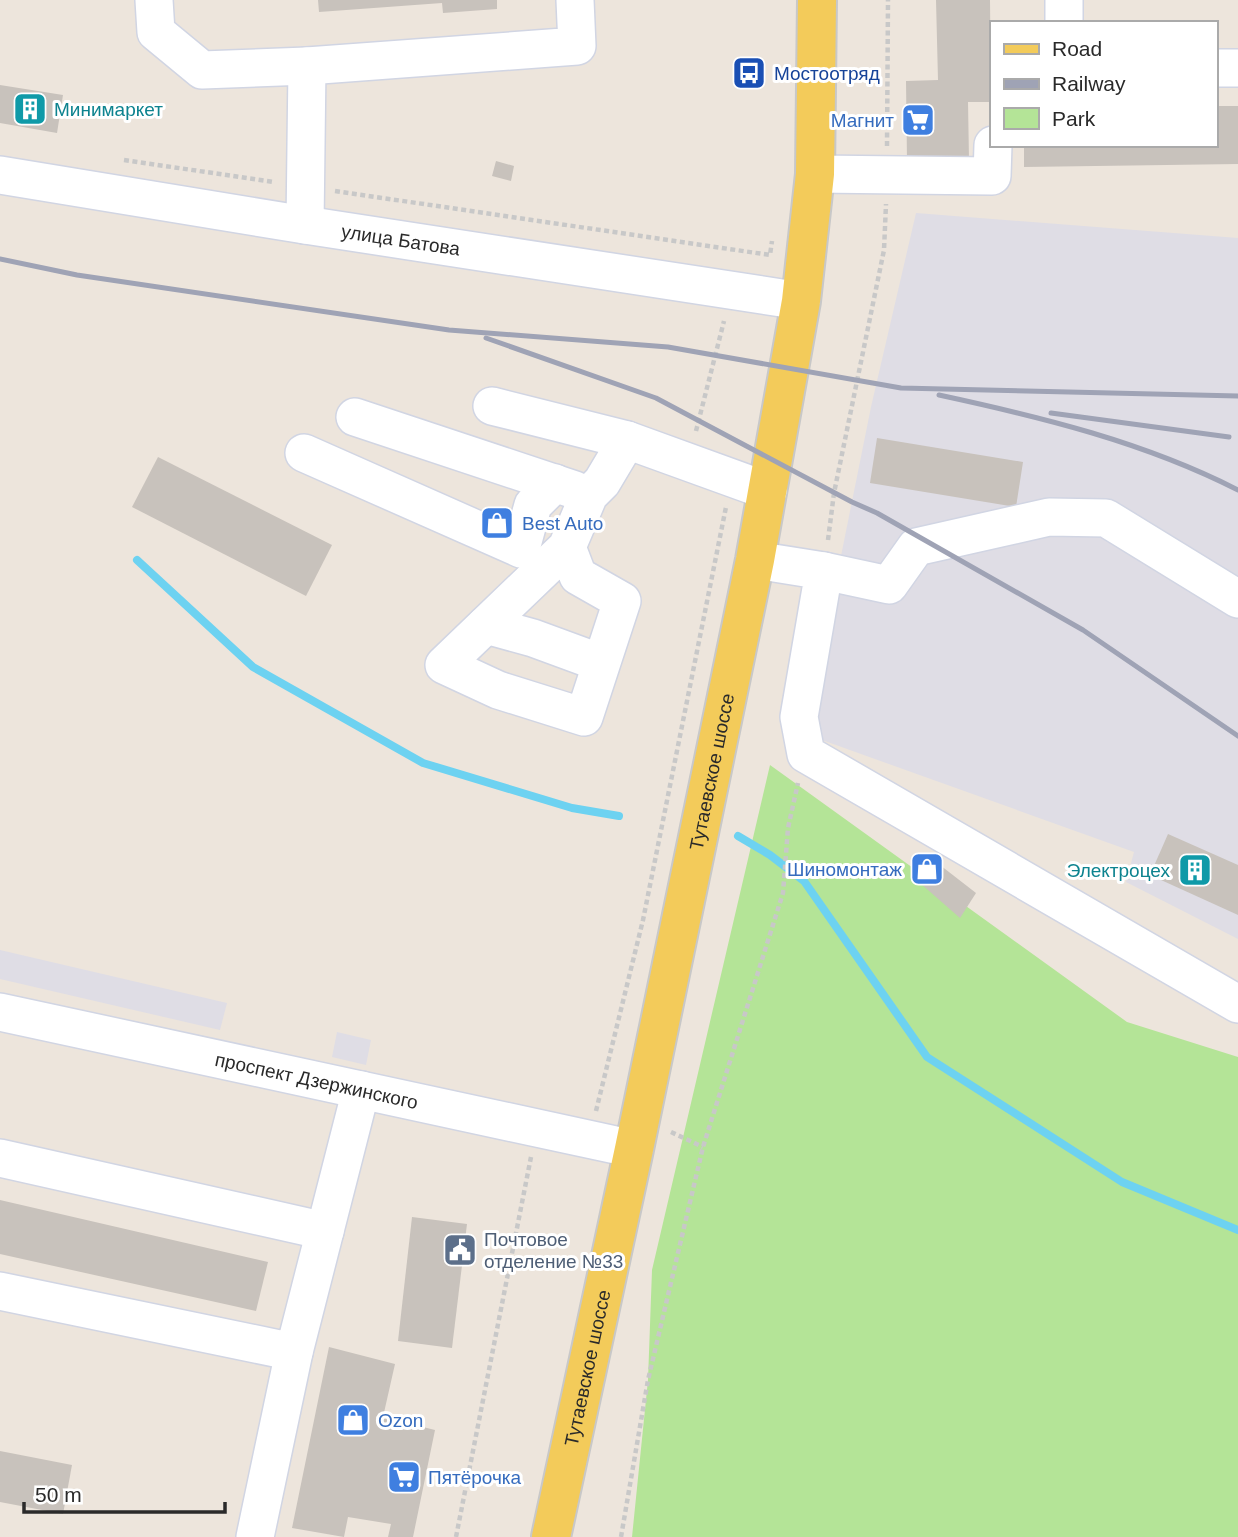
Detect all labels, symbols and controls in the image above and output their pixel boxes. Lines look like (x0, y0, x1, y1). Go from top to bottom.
legend (990, 21, 1217, 147)
text: Road (1052, 37, 1102, 60)
bus stop icon: Мостоотряд (730, 54, 768, 92)
place label: Мостоотряд (774, 63, 880, 84)
text: Railway (1052, 72, 1126, 95)
building icon: Минимаркет (11, 90, 49, 128)
place label: Минимаркет (54, 99, 163, 120)
supermarket icon: Магнит (899, 101, 937, 139)
text: Park (1052, 107, 1096, 130)
place label: Магнит (831, 110, 894, 131)
street label: улица Батова (340, 220, 462, 259)
shop icon: Best Auto (478, 504, 516, 542)
place label: Best Auto (522, 513, 603, 534)
street label: Тутаевское шоссе (685, 691, 738, 852)
shop icon: Шиномонтаж (908, 850, 946, 888)
building icon: Электроцех (1176, 851, 1214, 889)
place label: Шиномонтаж (787, 859, 902, 880)
place label: Электроцех (1067, 860, 1170, 881)
street label: проспект Дзержинского (213, 1048, 420, 1113)
place label: Почтовое отделение №33 (484, 1229, 623, 1272)
public building icon: Почтовое отделение №33 (441, 1231, 479, 1269)
street label: Тутаевское шоссе (560, 1288, 614, 1448)
shop icon: Ozon (334, 1401, 372, 1439)
place label: Ozon (378, 1410, 423, 1431)
supermarket icon: Пятёрочка (385, 1458, 423, 1496)
place label: Пятёрочка (428, 1467, 522, 1488)
scale bar (24, 1470, 226, 1514)
text: 50 m (35, 1483, 82, 1506)

